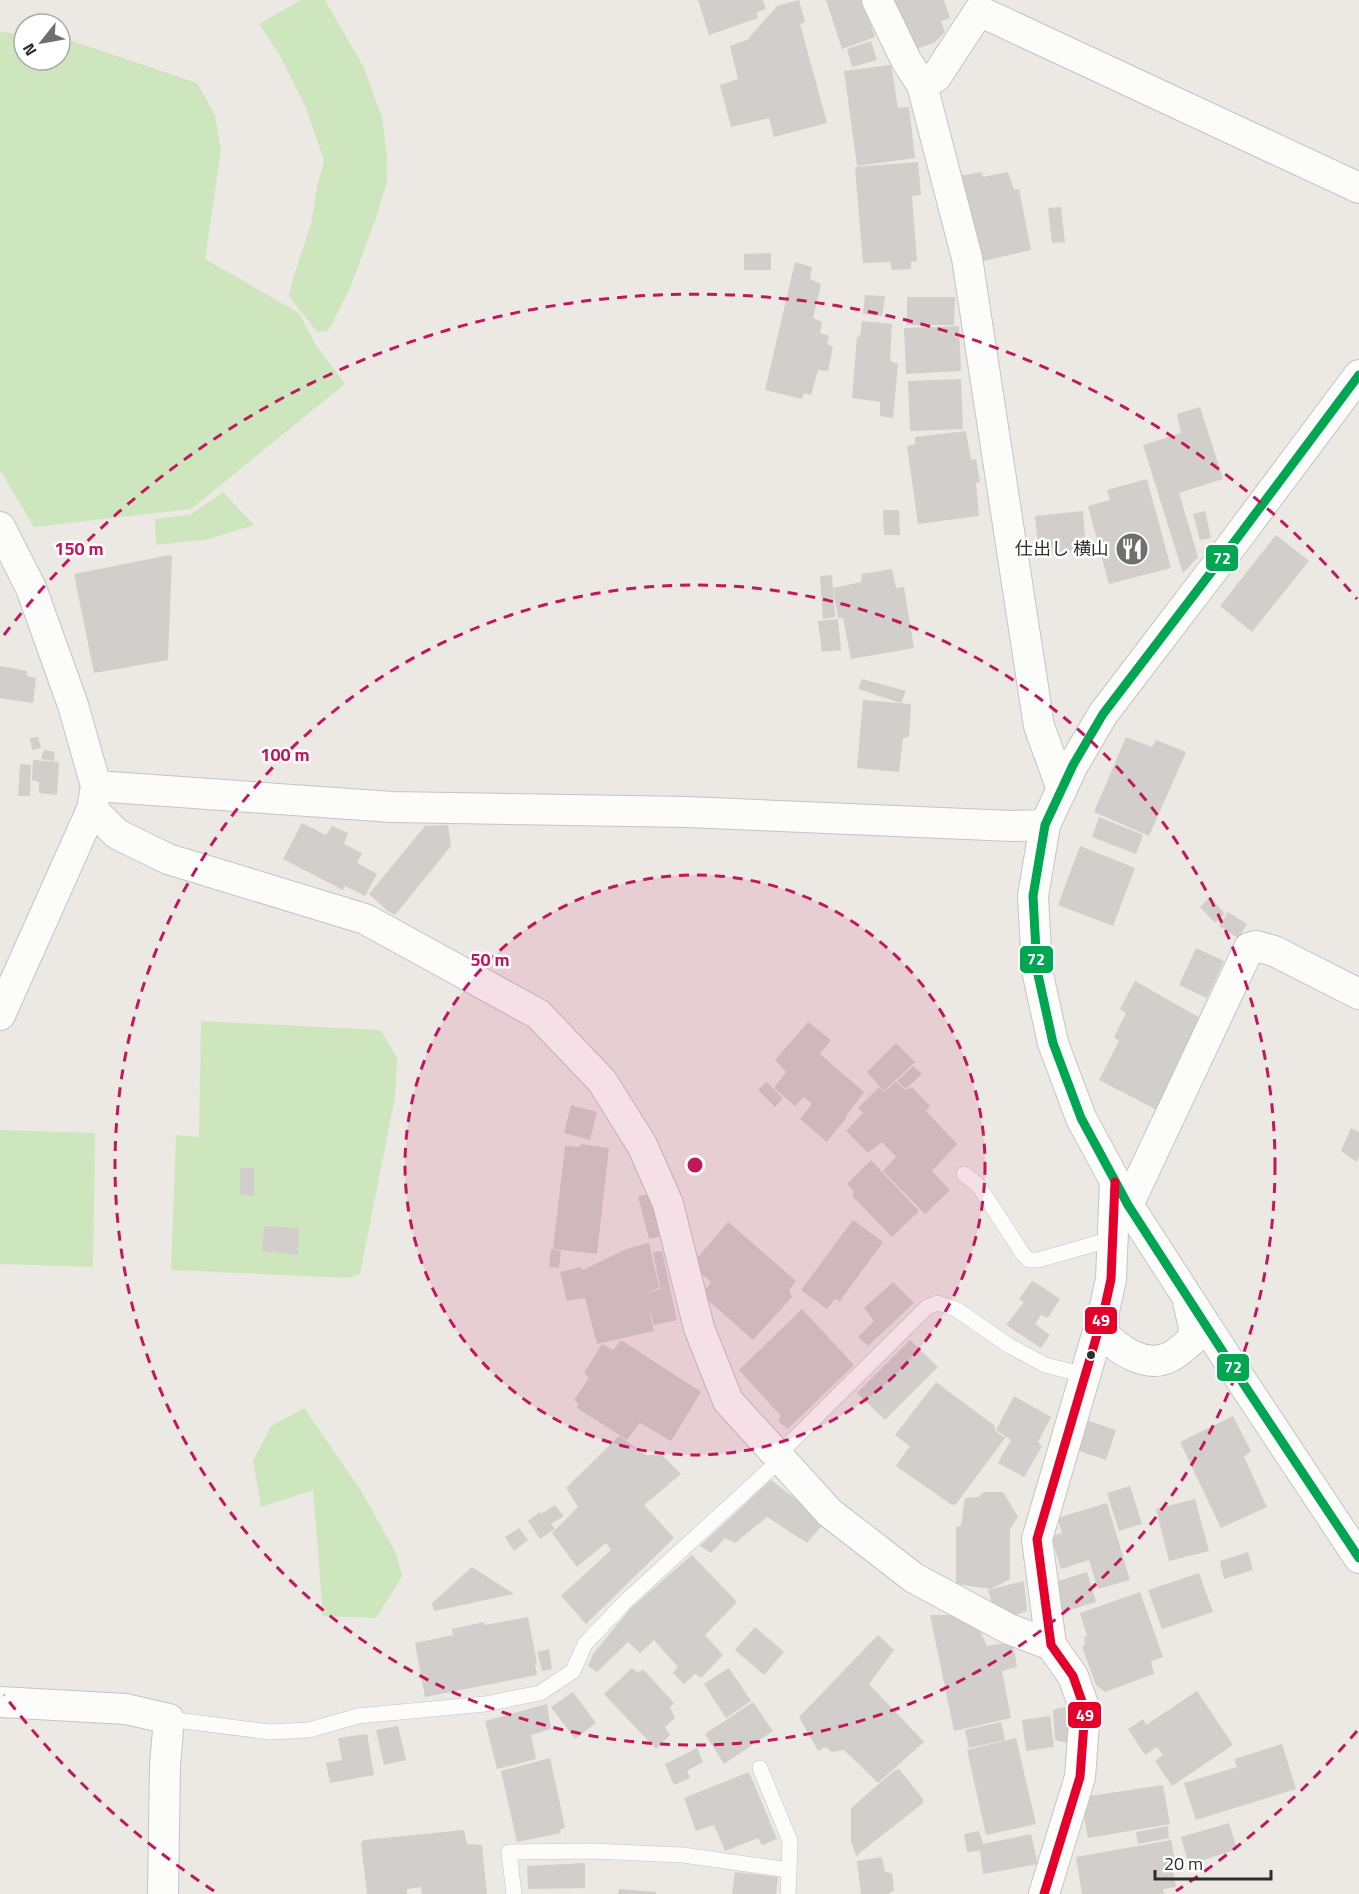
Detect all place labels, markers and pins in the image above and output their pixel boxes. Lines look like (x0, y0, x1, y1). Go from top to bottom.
restaurant icon: 仕出し 横山 (1114, 531, 1150, 567)
place label: 仕出し 横山 (1015, 535, 1109, 562)
centre of rings (685, 1155, 705, 1175)
unlabelled marker (1085, 1349, 1097, 1361)

